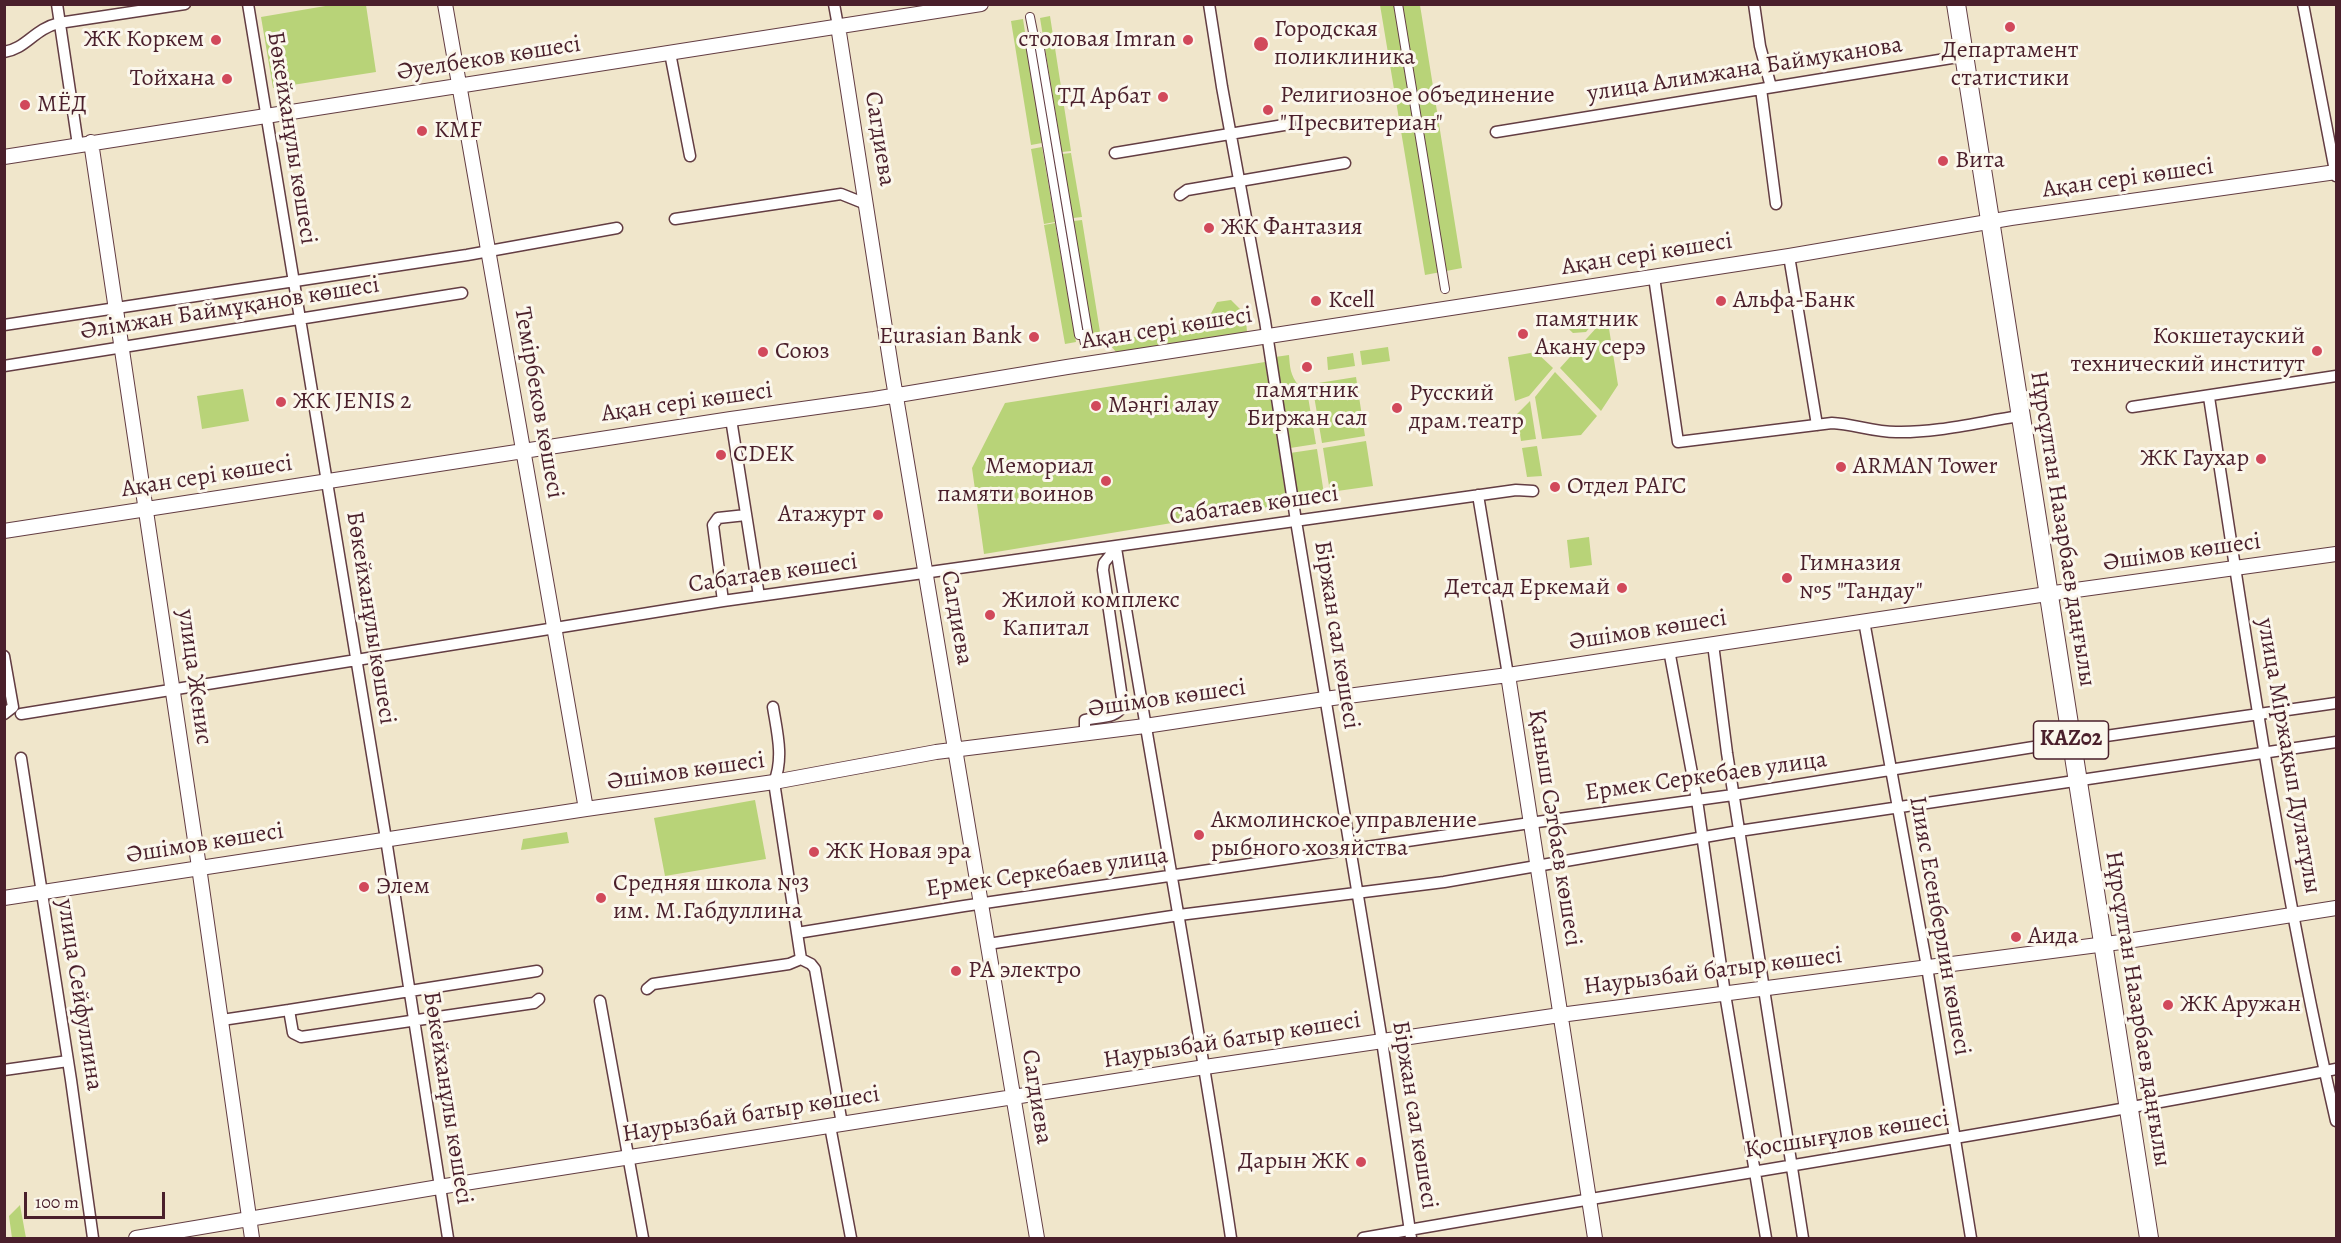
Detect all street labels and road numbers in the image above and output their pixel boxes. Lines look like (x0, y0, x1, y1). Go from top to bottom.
street label: Бөкейханұлы көшесі (260, 29, 322, 247)
street label: Әуелбеков көшесі (395, 30, 583, 88)
street label: улица Алимжана Баймуканова (1585, 31, 1905, 109)
street label: Сагдиева (857, 90, 901, 188)
street label: Ақан сері көшесі (2041, 153, 2215, 205)
street label: Ақан сері көшесі (1560, 227, 1734, 283)
street label: Әлімжан Баймұқанов көшесі (79, 271, 381, 347)
street label: Ақан сері көшесі (1080, 301, 1254, 357)
street label: Темірбеков көшесі (507, 305, 569, 501)
street label: Нұрсұлтан Назарбаев даңғылы (2023, 369, 2101, 689)
street label: Ақан сері көшесі (600, 377, 774, 429)
street label: Ақан сері көшесі (120, 449, 294, 505)
street label: Сабатаев көшесі (1168, 480, 1340, 532)
street label: Бөкейханұлы көшесі (339, 509, 401, 727)
street label: Әшімов көшесі (2101, 528, 2263, 578)
street label: Біржан сал көшесі (1307, 539, 1365, 731)
street label: Сабатаев көшесі (687, 548, 859, 600)
street label: Сагдиева (934, 569, 978, 667)
street label: Әшімов көшесі (1567, 604, 1729, 658)
street label: улица Женис (170, 607, 218, 747)
street label: улица Міржақып Дулатұлы (2250, 616, 2326, 896)
street label: Әшімов көшесі (1086, 674, 1248, 724)
street label: Қаныш Сәтбаев көшесі (1521, 707, 1587, 949)
road number: KАZ02 (2034, 721, 2108, 759)
street label: Ермек Серкебаев улица (1583, 746, 1829, 808)
street label: Әшімов көшесі (605, 747, 767, 797)
street label: Ілияс Есенберлин көшесі (1902, 794, 1976, 1058)
street label: Әшімов көшесі (124, 817, 286, 871)
street label: Ермек Серкебаев улица (924, 842, 1170, 904)
street label: Нұрсұлтан Назарбаев даңғылы (2098, 849, 2176, 1169)
street label: улица Сейфуллина (50, 897, 108, 1093)
street label: Наурызбай батыр көшесі (1582, 942, 1844, 1002)
street label: Бөкейханұлы көшесі (416, 989, 478, 1207)
street label: Наурызбай батыр көшесі (1101, 1006, 1363, 1076)
street label: Біржан сал көшесі (1385, 1019, 1443, 1211)
street label: Сагдиева (1014, 1048, 1058, 1146)
street label: Наурызбай батыр көшесі (620, 1080, 882, 1150)
street label: Қосшығұлов көшесі (1743, 1105, 1951, 1165)

